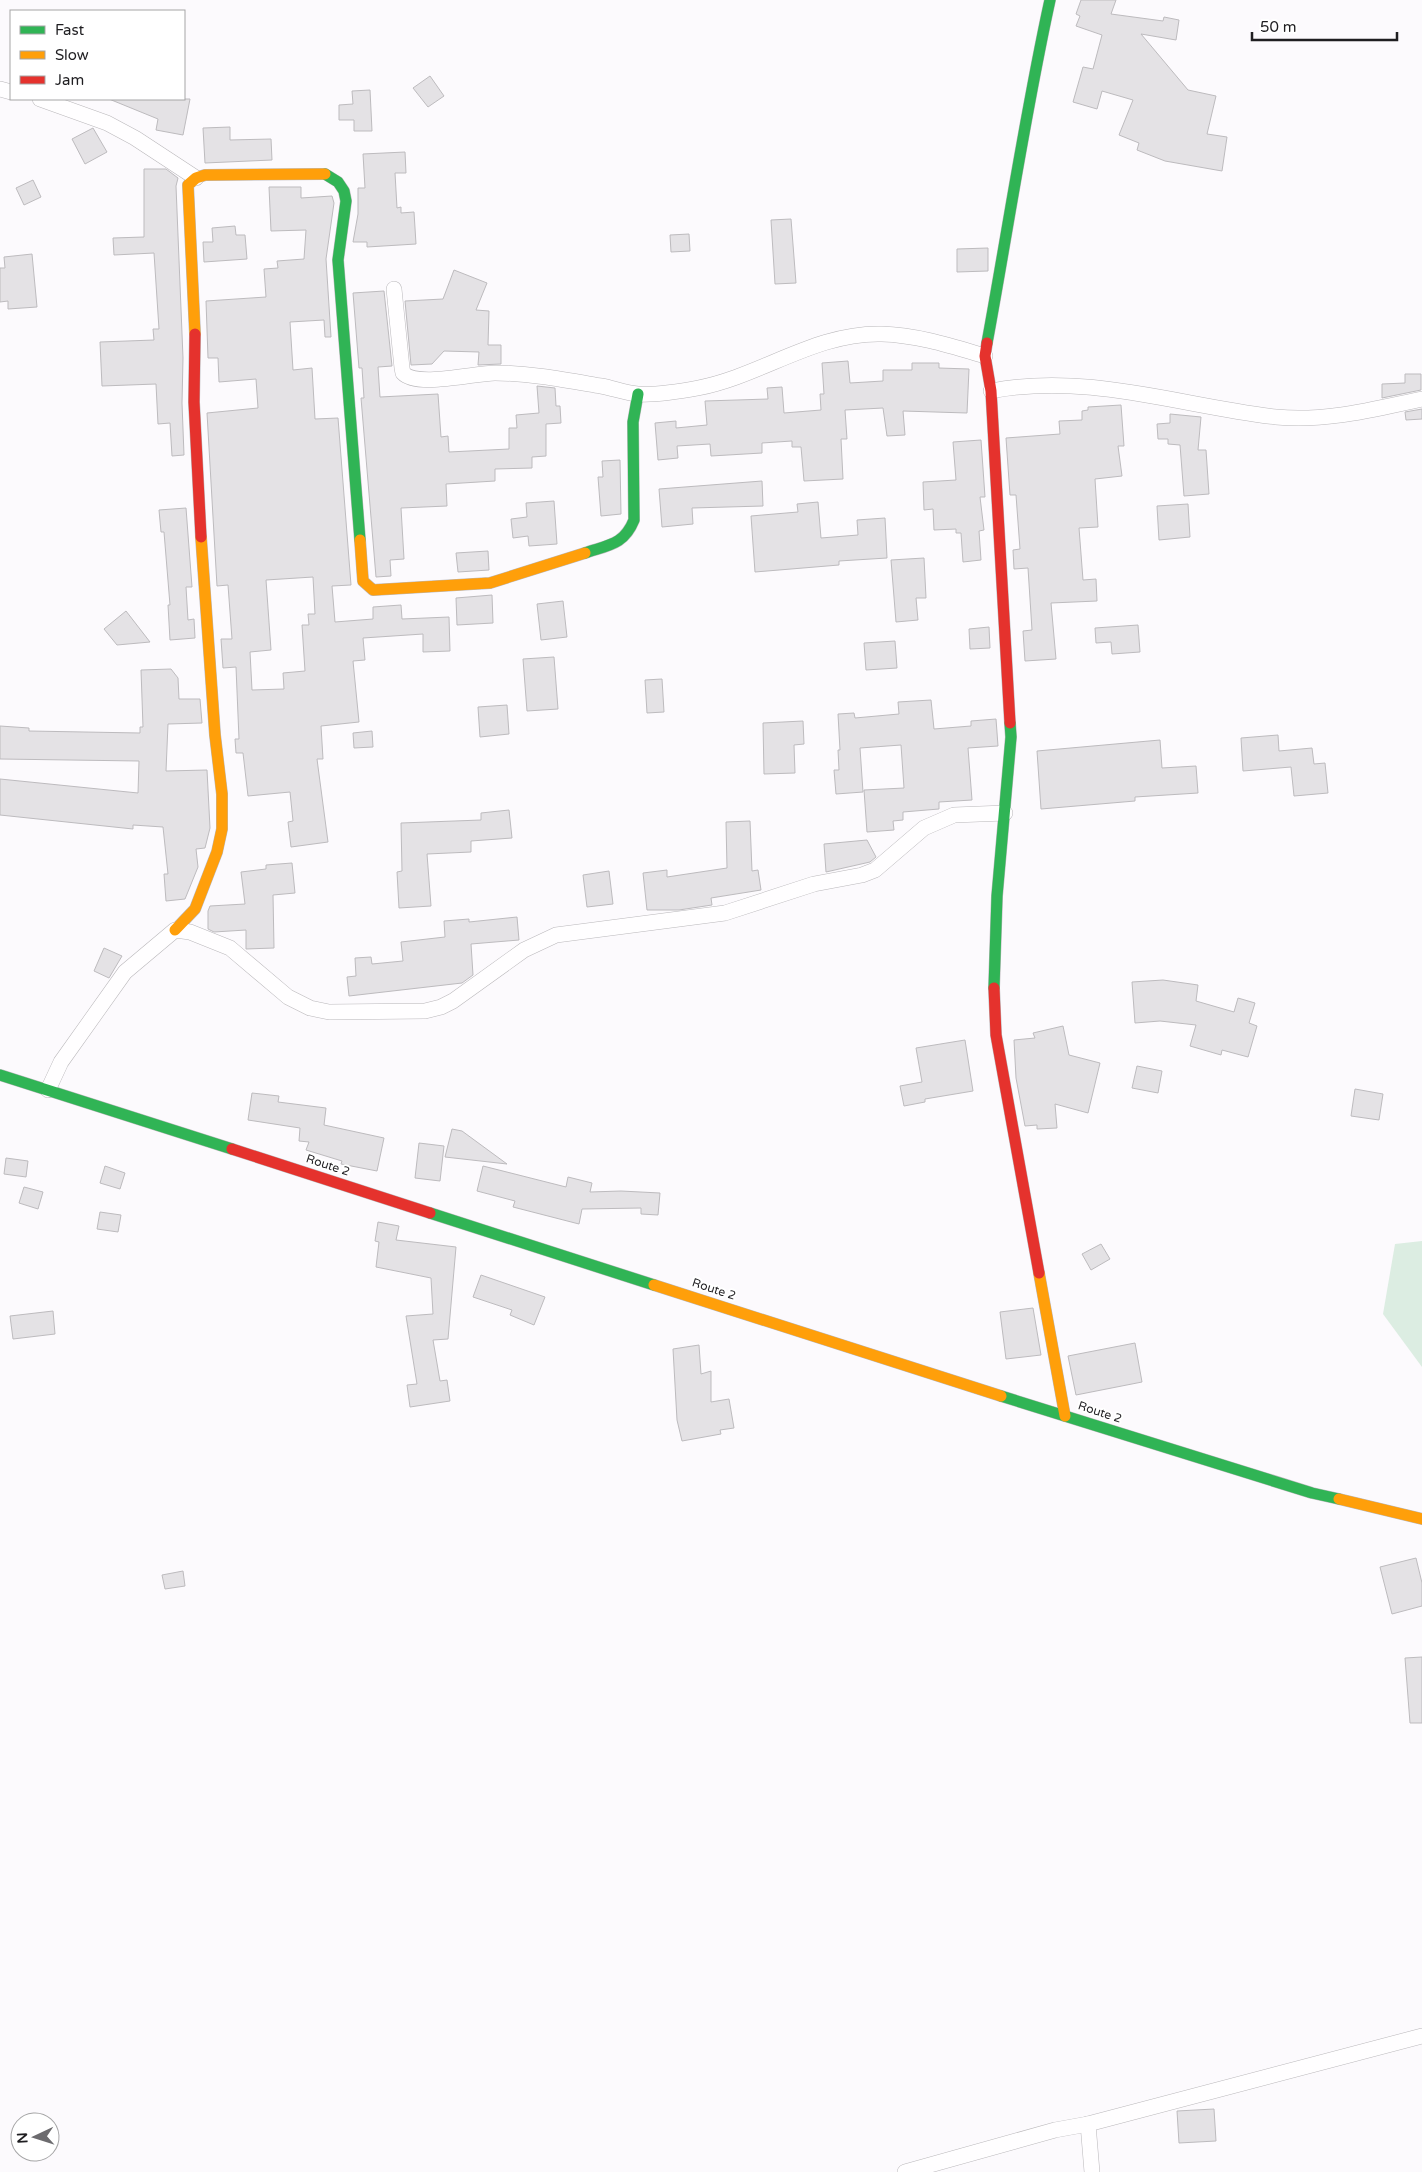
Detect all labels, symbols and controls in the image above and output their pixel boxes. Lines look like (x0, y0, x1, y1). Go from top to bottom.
legend (10, 10, 185, 100)
scale bar (1252, 10, 1397, 42)
text: 50 m (1260, 18, 1297, 36)
text: Fast (55, 21, 85, 39)
text: Slow (55, 46, 89, 64)
text: Jam (55, 71, 84, 89)
street label: Route 2 (304, 1151, 352, 1179)
street label: Route 2 (690, 1275, 738, 1303)
street label: Route 2 (1076, 1398, 1124, 1426)
north arrow (10, 2112, 60, 2162)
text: N (14, 2132, 31, 2144)

